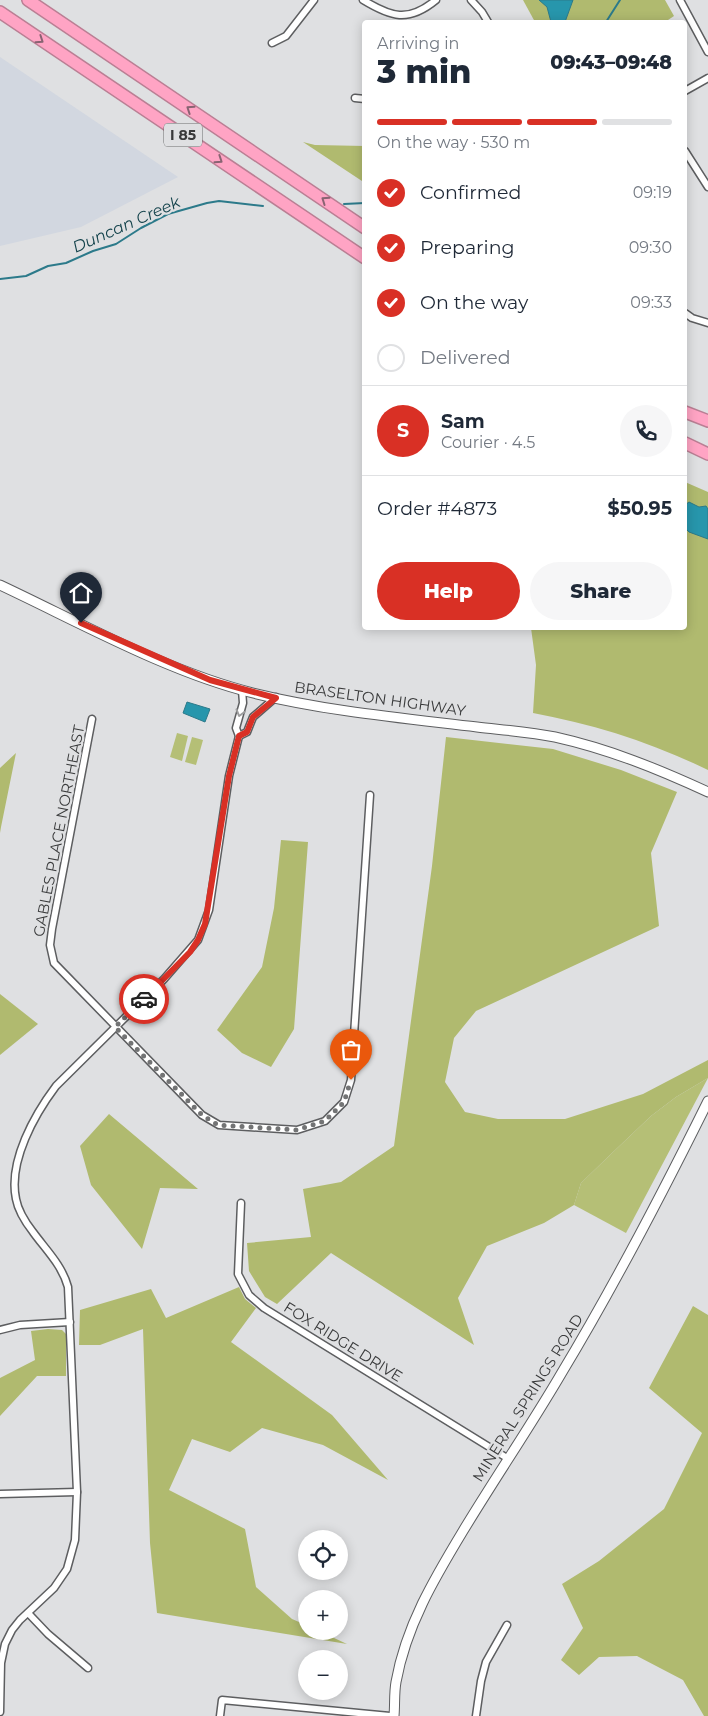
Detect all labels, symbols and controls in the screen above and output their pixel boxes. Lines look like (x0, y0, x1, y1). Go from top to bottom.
one-way arrow (35, 34, 44, 43)
text: Arriving in (377, 34, 459, 53)
text: 09:43–09:48 (550, 51, 672, 74)
text: 3 min (377, 52, 471, 91)
one-way arrow (187, 106, 196, 115)
road number: I 85 (164, 124, 202, 146)
text: On the way · 530 m (377, 133, 530, 152)
one-way arrow (213, 154, 223, 163)
icon: check (377, 179, 405, 207)
text: Confirmed (420, 181, 521, 204)
text: 09:19 (633, 183, 672, 202)
water label: Duncan Creek (69, 192, 184, 257)
one-way arrow (321, 197, 331, 206)
icon: check (377, 234, 405, 262)
text: Preparing (420, 236, 515, 259)
text: 09:30 (629, 238, 672, 257)
icon: check (377, 289, 405, 317)
text: On the way (420, 291, 528, 314)
text: 09:33 (630, 293, 672, 312)
text: Delivered (420, 346, 511, 369)
button: phone (620, 405, 672, 457)
text: Sam (441, 410, 485, 433)
text: S (397, 419, 409, 442)
text: Courier · 4.5 (441, 433, 535, 452)
text: Order #4873 (377, 497, 497, 520)
text: $50.95 (608, 497, 672, 520)
button: Help (377, 562, 520, 620)
button: Share (530, 562, 672, 620)
pin (60, 572, 102, 623)
icon: home (67, 579, 95, 607)
street label: BRASELTON HIGHWAY (293, 677, 468, 720)
one-way arrow (235, 709, 245, 717)
street label: GABLES PLACE NORTHEAST (29, 723, 88, 938)
courier (119, 974, 169, 1024)
icon: car (130, 985, 158, 1013)
pin (330, 1029, 372, 1080)
icon: bag (337, 1036, 365, 1064)
street label: FOX RIDGE DRIVE (280, 1297, 406, 1386)
street label: MINERAL SPRINGS ROAD (468, 1310, 587, 1485)
map controls (298, 1530, 348, 1700)
button: locate (298, 1530, 348, 1580)
button: + (298, 1590, 348, 1640)
button: − (298, 1650, 348, 1700)

